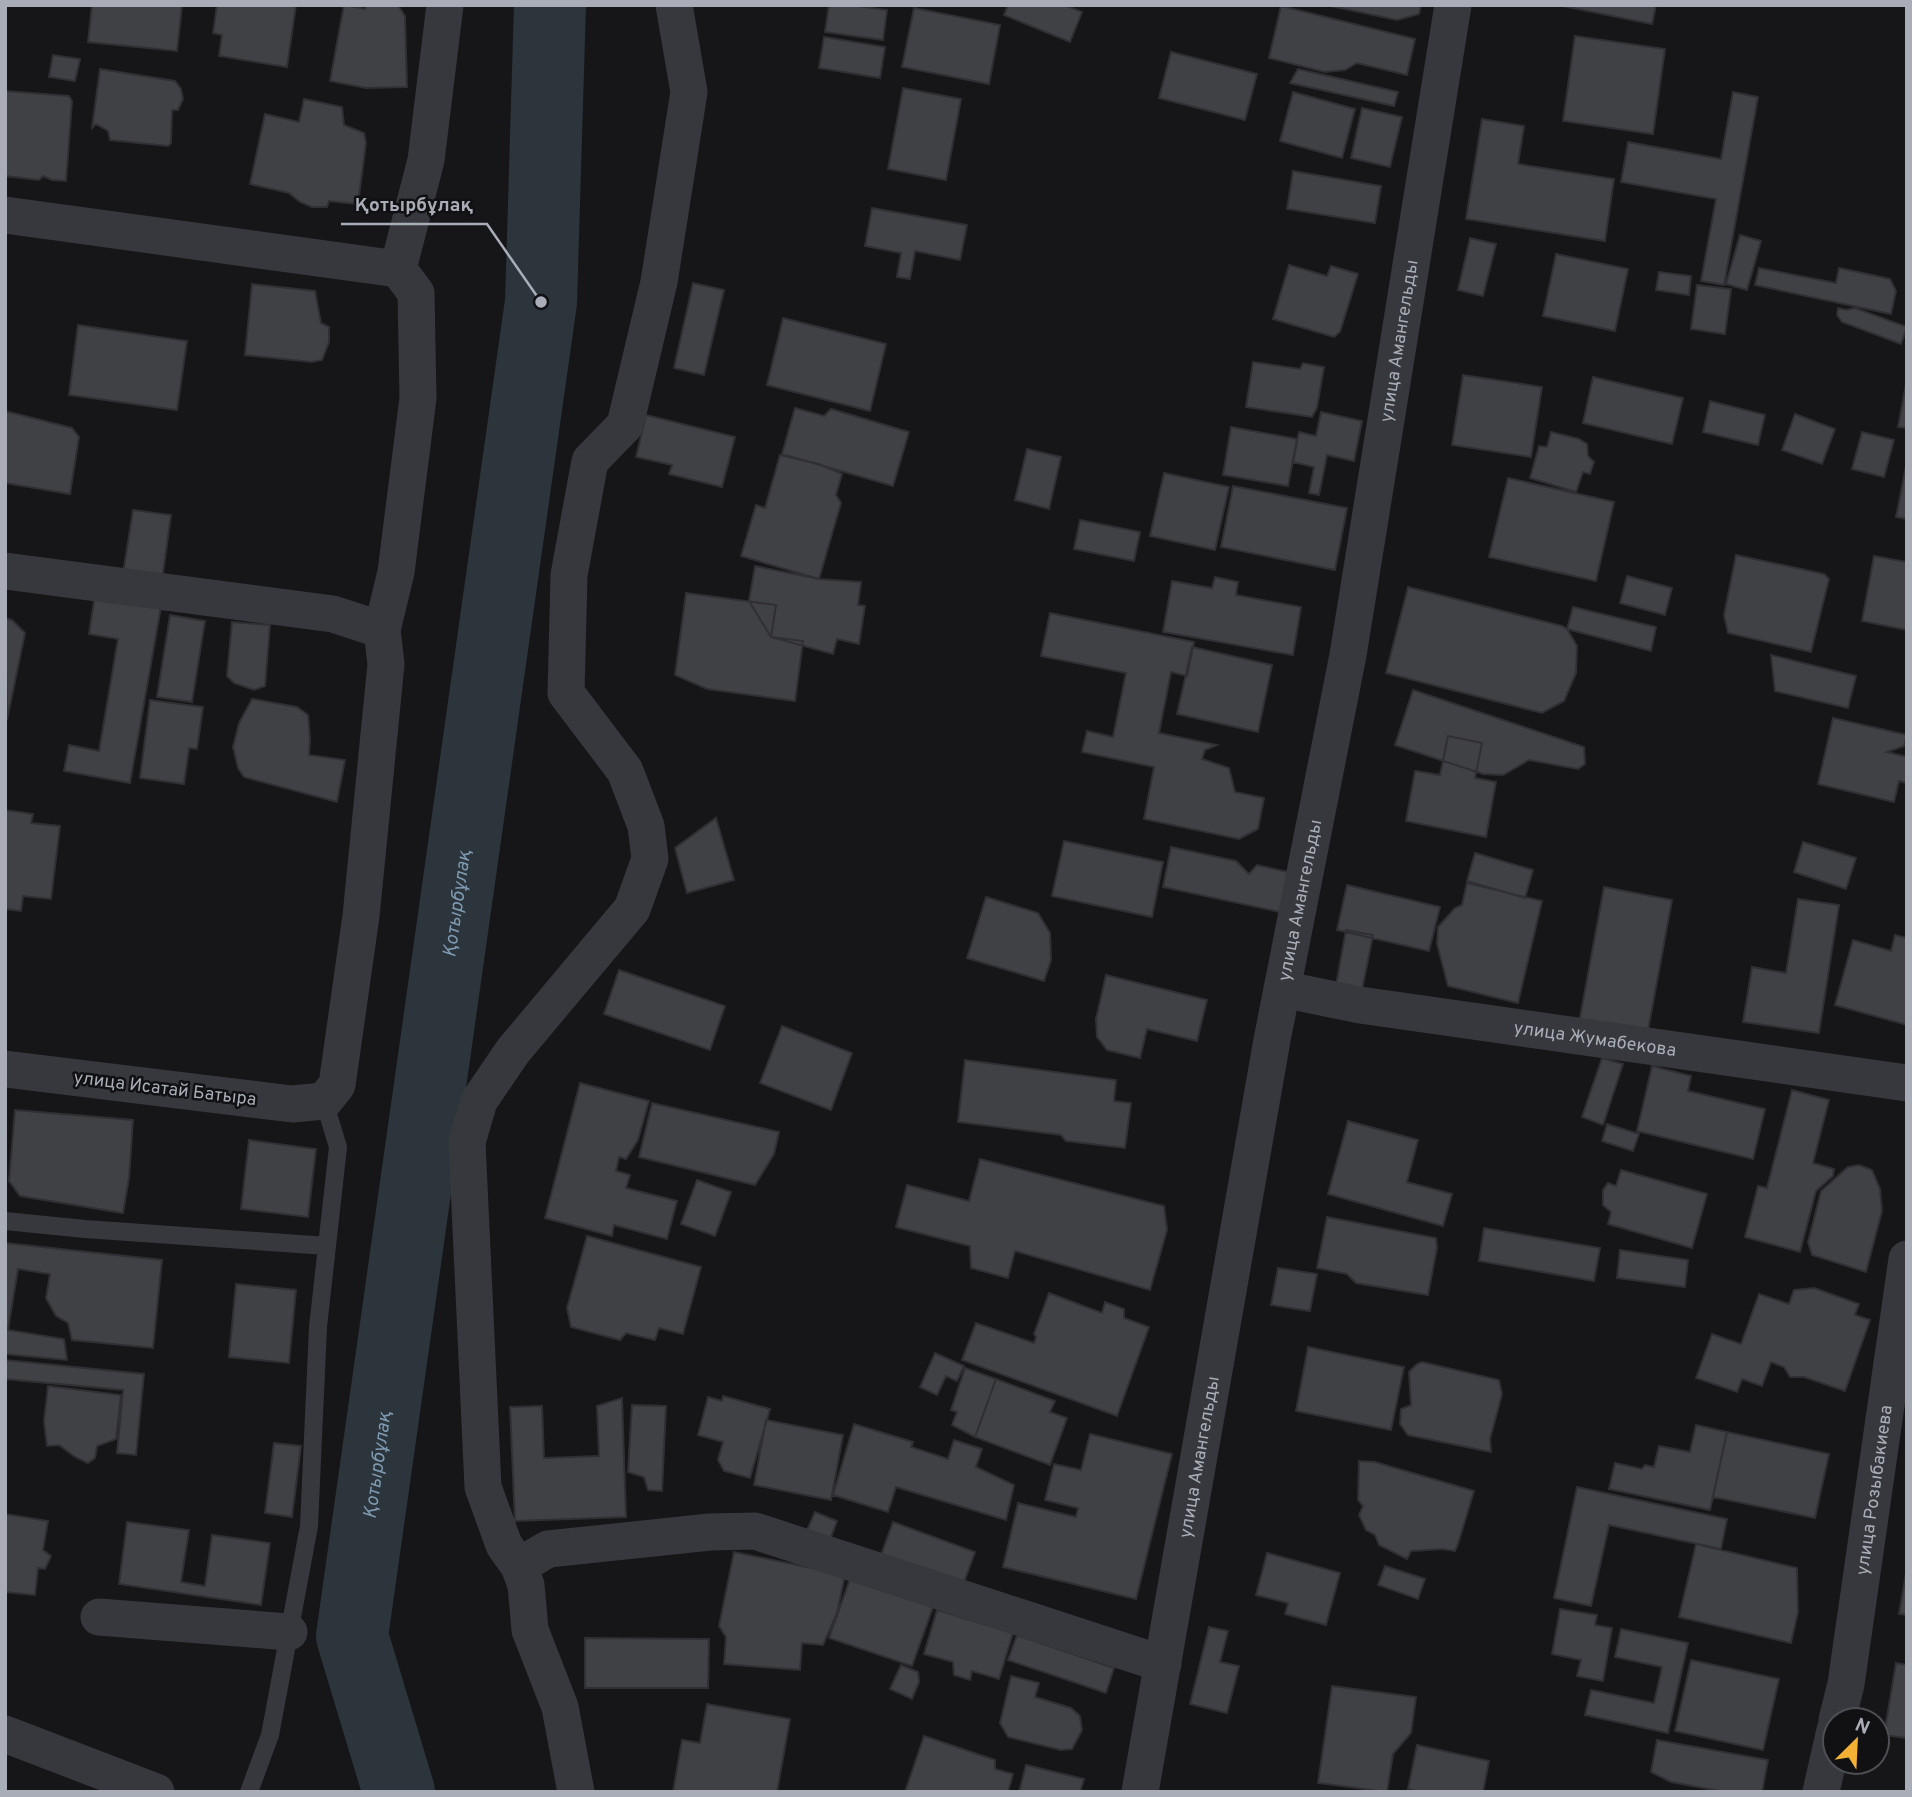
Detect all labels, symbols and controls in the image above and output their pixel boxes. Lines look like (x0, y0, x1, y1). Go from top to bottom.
callout: Қотырбұлақ (341, 184, 487, 224)
text: Қотырбұлақ (355, 194, 473, 218)
street label: улица Амангельды (1376, 258, 1425, 424)
street label: улица Амангельды (1274, 818, 1328, 983)
water label: Қотырбұлақ (438, 848, 477, 959)
street label: улица Жумабекова (1512, 1017, 1678, 1063)
street label: улица Исатай Батыра (72, 1067, 258, 1112)
street label: улица Амангельды (1175, 1374, 1226, 1540)
street label: улица Розыбакиева (1852, 1404, 1899, 1577)
water label: Қотырбұлақ (359, 1409, 398, 1520)
north arrow (1821, 1706, 1891, 1776)
text: N (1851, 1714, 1873, 1741)

